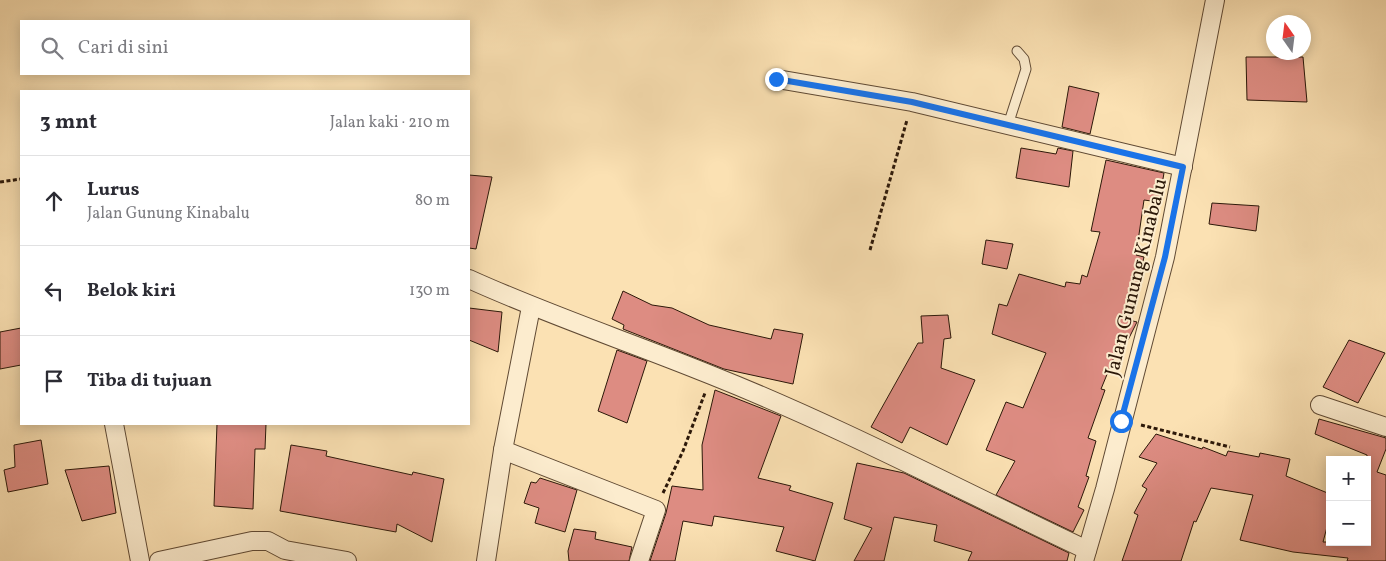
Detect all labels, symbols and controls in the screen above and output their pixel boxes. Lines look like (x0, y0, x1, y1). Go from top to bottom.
north arrow (1266, 15, 1311, 60)
search box (20, 20, 470, 75)
icon: search (38, 34, 66, 62)
text: Cari di sini (78, 35, 169, 61)
route end (765, 68, 788, 91)
text: 3 mnt (40, 108, 97, 137)
text: Jalan kaki · 210 m (330, 112, 450, 134)
street label: Jalan Gunung Kinabalu (1099, 175, 1175, 380)
text: Lurus (87, 177, 139, 203)
icon: ahead (40, 187, 68, 215)
text: 80 m (415, 190, 450, 212)
text: Jalan Gunung Kinabalu (87, 203, 250, 225)
icon: left (40, 277, 68, 305)
text: Belok kiri (87, 278, 176, 304)
text: 130 m (409, 280, 450, 302)
icon: arrive (40, 367, 68, 395)
text: Tiba di tujuan (87, 368, 212, 394)
route start (1110, 410, 1133, 433)
map controls (1326, 456, 1371, 546)
button: + (1326, 456, 1371, 501)
button: − (1326, 501, 1371, 546)

